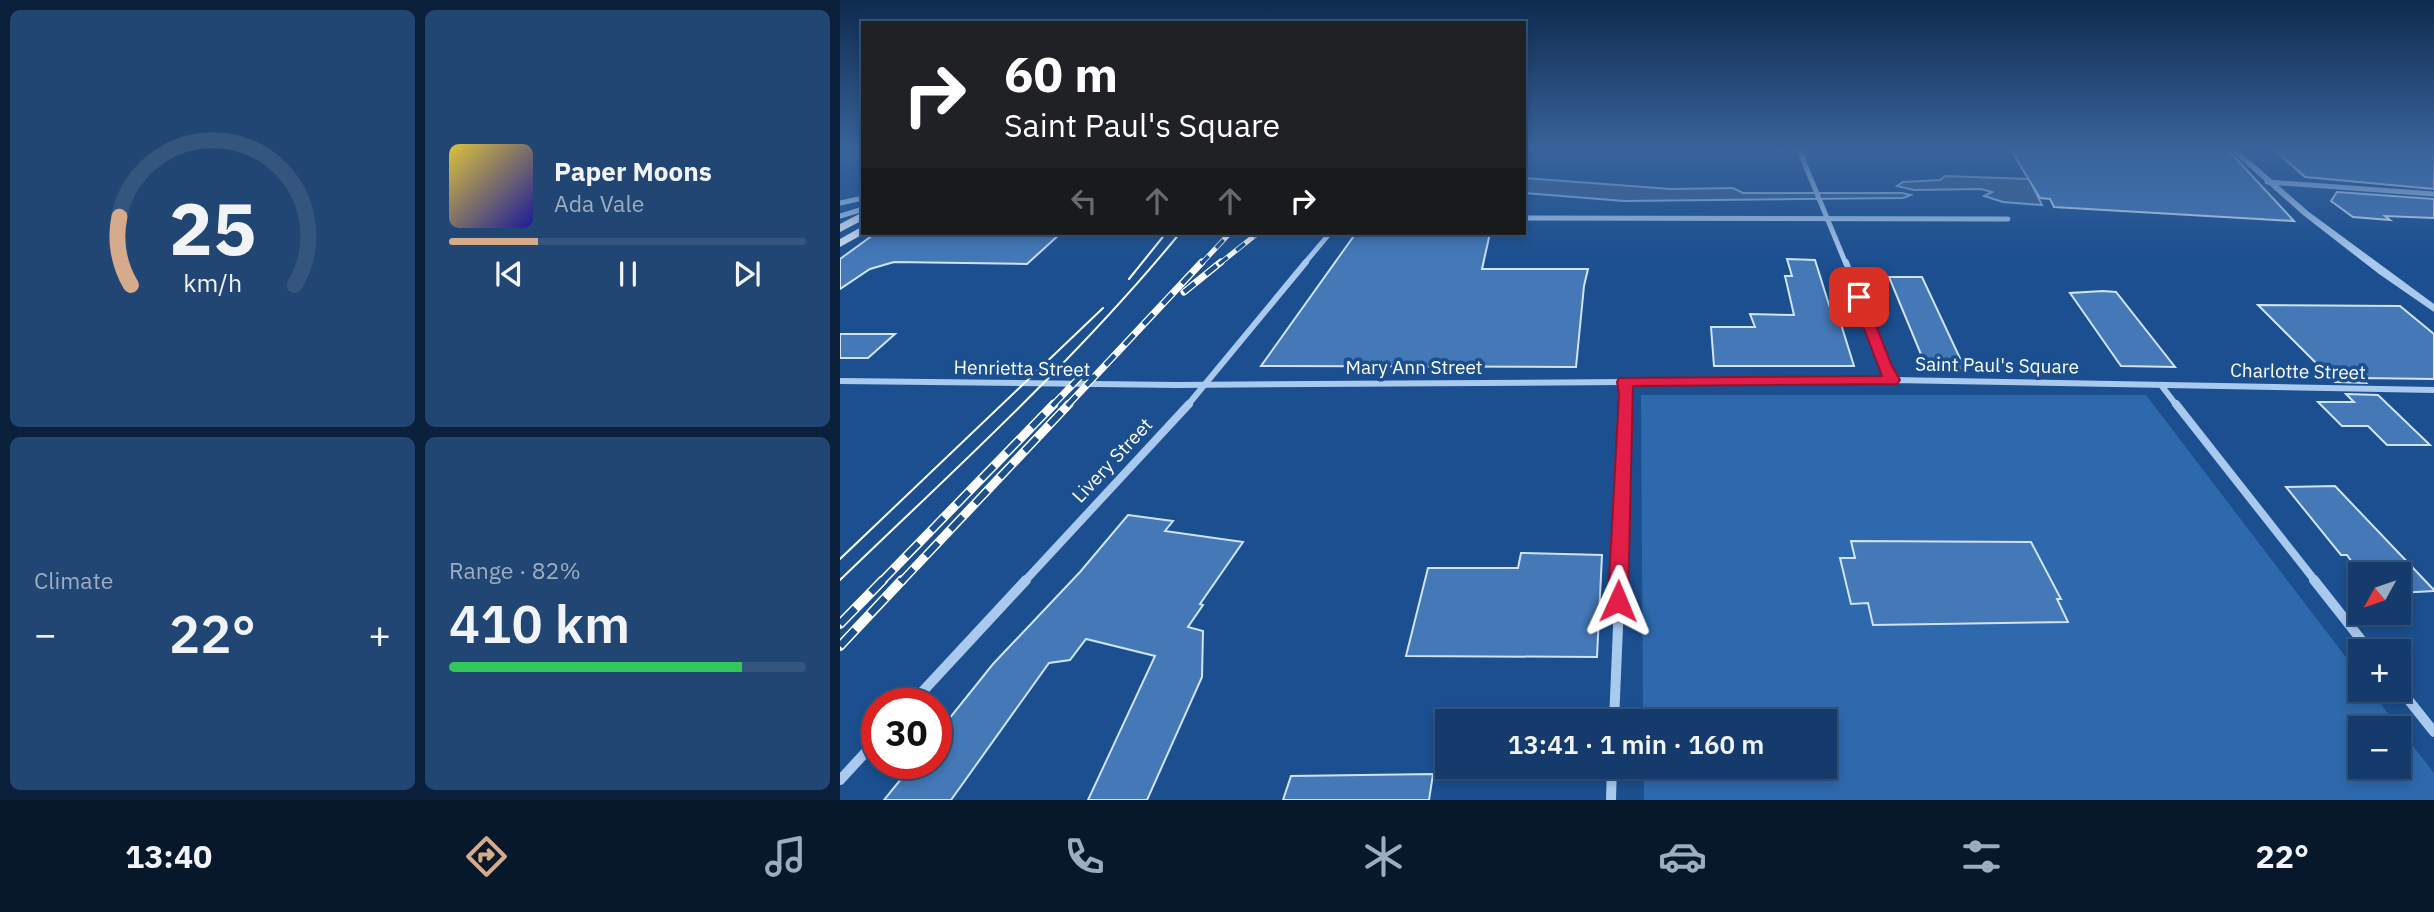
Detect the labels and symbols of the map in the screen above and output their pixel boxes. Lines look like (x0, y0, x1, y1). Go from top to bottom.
pin (1829, 267, 1889, 327)
street label: Saint Paul's Square (1915, 352, 2079, 378)
street label: Henrietta Street (953, 355, 1091, 381)
street label: Mary Ann Street (1345, 355, 1483, 379)
street label: Charlotte Street (2230, 358, 2366, 384)
street label: Livery Street (1067, 413, 1157, 507)
north arrow (2348, 562, 2412, 625)
position arrow (1581, 564, 1655, 638)
speed limit sign: 30 (861, 688, 952, 779)

